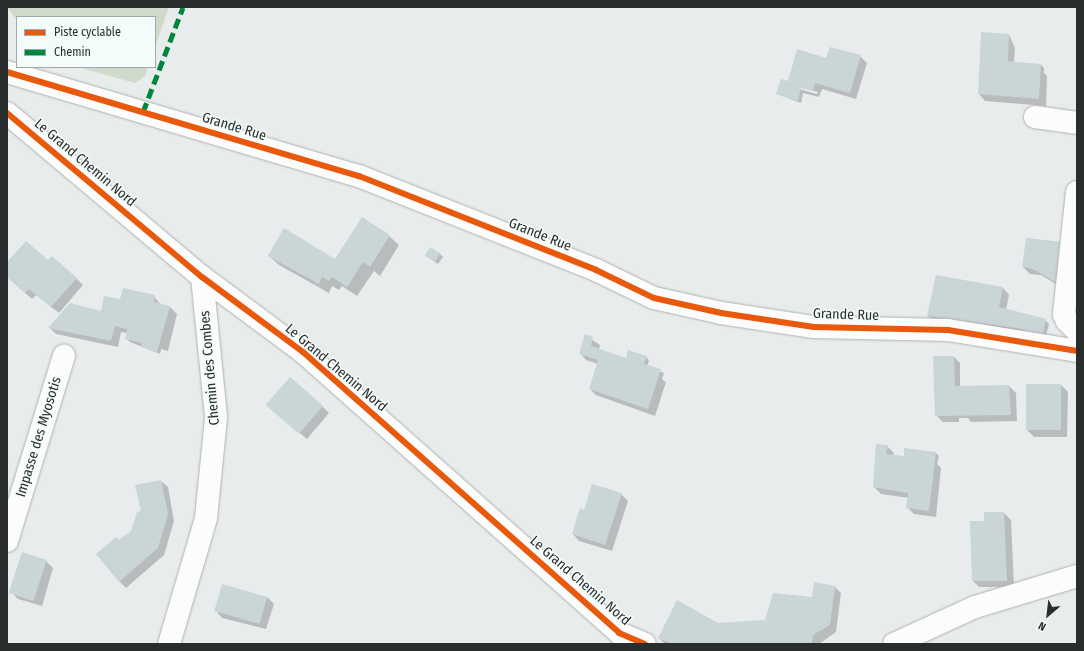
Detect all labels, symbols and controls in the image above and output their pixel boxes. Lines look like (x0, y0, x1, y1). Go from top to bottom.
legend (16, 16, 156, 68)
text: Piste cyclable (54, 25, 121, 39)
text: Chemin (54, 45, 91, 59)
street label: Grande Rue (200, 109, 268, 145)
street label: Le Grand Chemin Nord (31, 116, 139, 210)
street label: Grande Rue (506, 215, 574, 255)
street label: Grande Rue (813, 305, 879, 325)
street label: Chemin des Combes (197, 310, 223, 426)
street label: Le Grand Chemin Nord (282, 321, 390, 415)
street label: Impasse des Myosotis (13, 375, 65, 499)
street label: Le Grand Chemin Nord (526, 533, 634, 629)
north arrow (1028, 595, 1068, 635)
text: N (1036, 619, 1048, 633)

